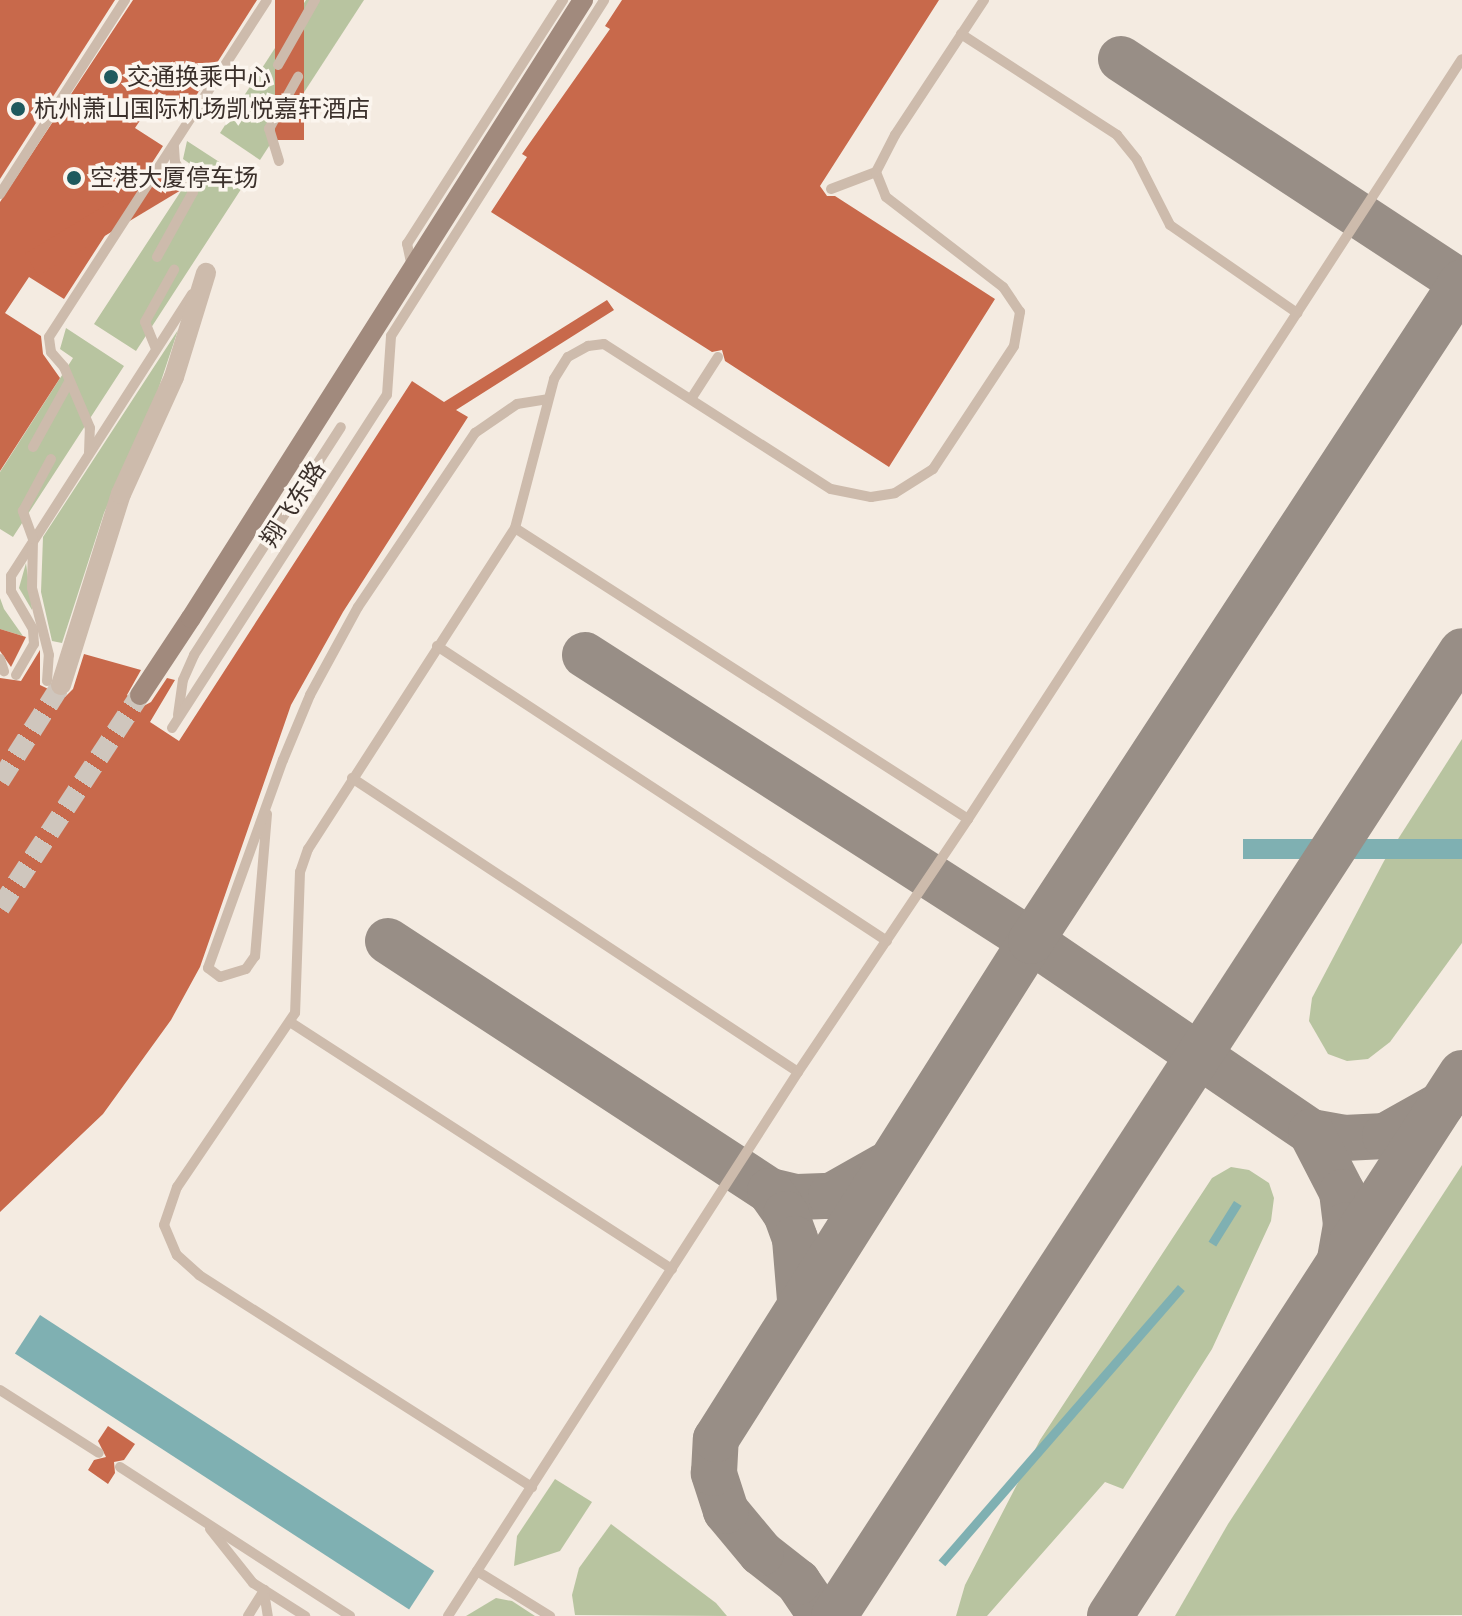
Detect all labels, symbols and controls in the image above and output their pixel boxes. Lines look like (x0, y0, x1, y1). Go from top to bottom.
place label: 交通换乘中心 (127, 63, 271, 91)
marker: 交通换乘中心 (102, 68, 120, 86)
place label: 杭州萧山国际机场凯悦嘉轩酒店 (34, 95, 370, 123)
marker: 杭州萧山国际机场凯悦嘉轩酒店 (9, 100, 27, 118)
place label: 空港大厦停车场 (90, 164, 258, 192)
marker: 空港大厦停车场 (65, 169, 83, 187)
street label: 翔飞东路 (255, 456, 331, 552)

